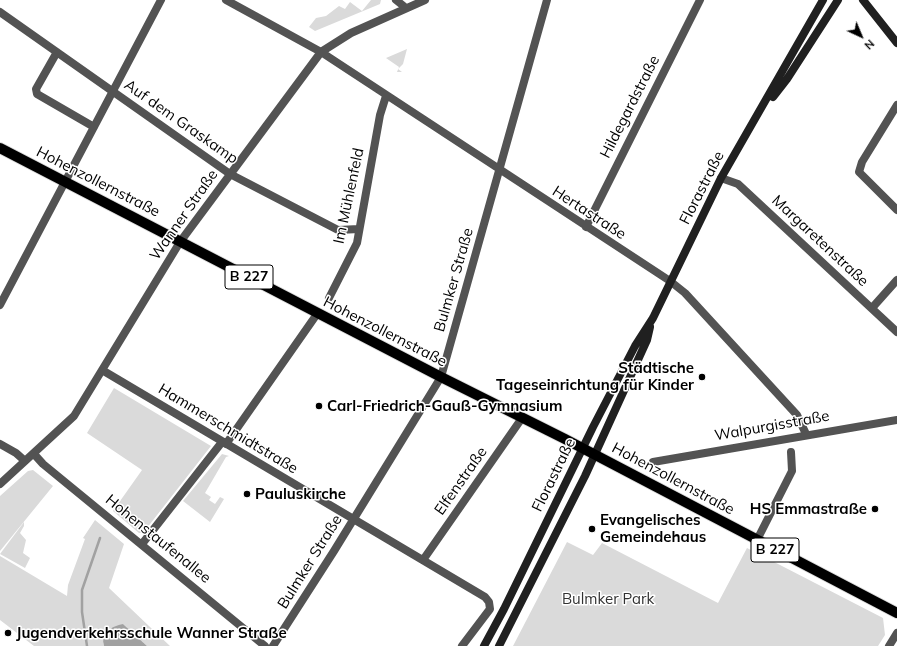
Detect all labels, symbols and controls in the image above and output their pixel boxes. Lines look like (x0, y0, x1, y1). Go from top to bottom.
north arrow (841, 16, 881, 56)
text: N (861, 37, 877, 53)
street label: Hildegardstraße (596, 53, 664, 161)
street label: Auf dem Graskamp (121, 76, 241, 168)
street label: Hohenzollernstraße (33, 143, 163, 221)
street label: Im Mühlenfeld (330, 146, 368, 246)
street label: Florastraße (676, 148, 728, 228)
street label: Wanner Straße (146, 166, 222, 264)
street label: Hertastraße (549, 182, 629, 244)
street label: Margaretenstraße (768, 192, 872, 290)
street label: Bulmker Straße (431, 226, 477, 334)
road number: B 227 (225, 265, 273, 289)
street label: Hohenzollernstraße (320, 293, 450, 371)
place label: Städtische Tageseinrichtung für Kinder (496, 359, 694, 394)
marker: Städtische Tageseinrichtung für Kinder (697, 372, 707, 382)
street label: Hammerschmidtstraße (155, 380, 301, 478)
place label: Carl-Friedrich-Gauß-Gymnasium (327, 397, 562, 415)
marker: Carl-Friedrich-Gauß-Gymnasium (314, 401, 324, 411)
street label: Walpurgisstraße (713, 407, 831, 445)
street label: Florastraße (528, 435, 580, 515)
street label: Hohenzollernstraße (609, 439, 737, 519)
street label: Elfenstraße (431, 444, 491, 518)
place label: Pauluskirche (255, 485, 346, 503)
marker: Pauluskirche (242, 489, 252, 499)
street label: Hohenstaufenallee (102, 491, 214, 587)
place label: HS Emmastraße (750, 500, 867, 518)
marker: HS Emmastraße (870, 504, 880, 514)
place label: Evangelisches Gemeindehaus (600, 511, 706, 546)
street label: Bulmker Straße (274, 512, 346, 612)
marker: Evangelisches Gemeindehaus (587, 524, 597, 534)
road number: B 227 (751, 538, 799, 562)
park label: Bulmker Park (562, 590, 654, 608)
place label: Jugendverkehrsschule Wanner Straße (16, 624, 287, 642)
marker: Jugendverkehrsschule Wanner Straße (3, 628, 13, 638)

